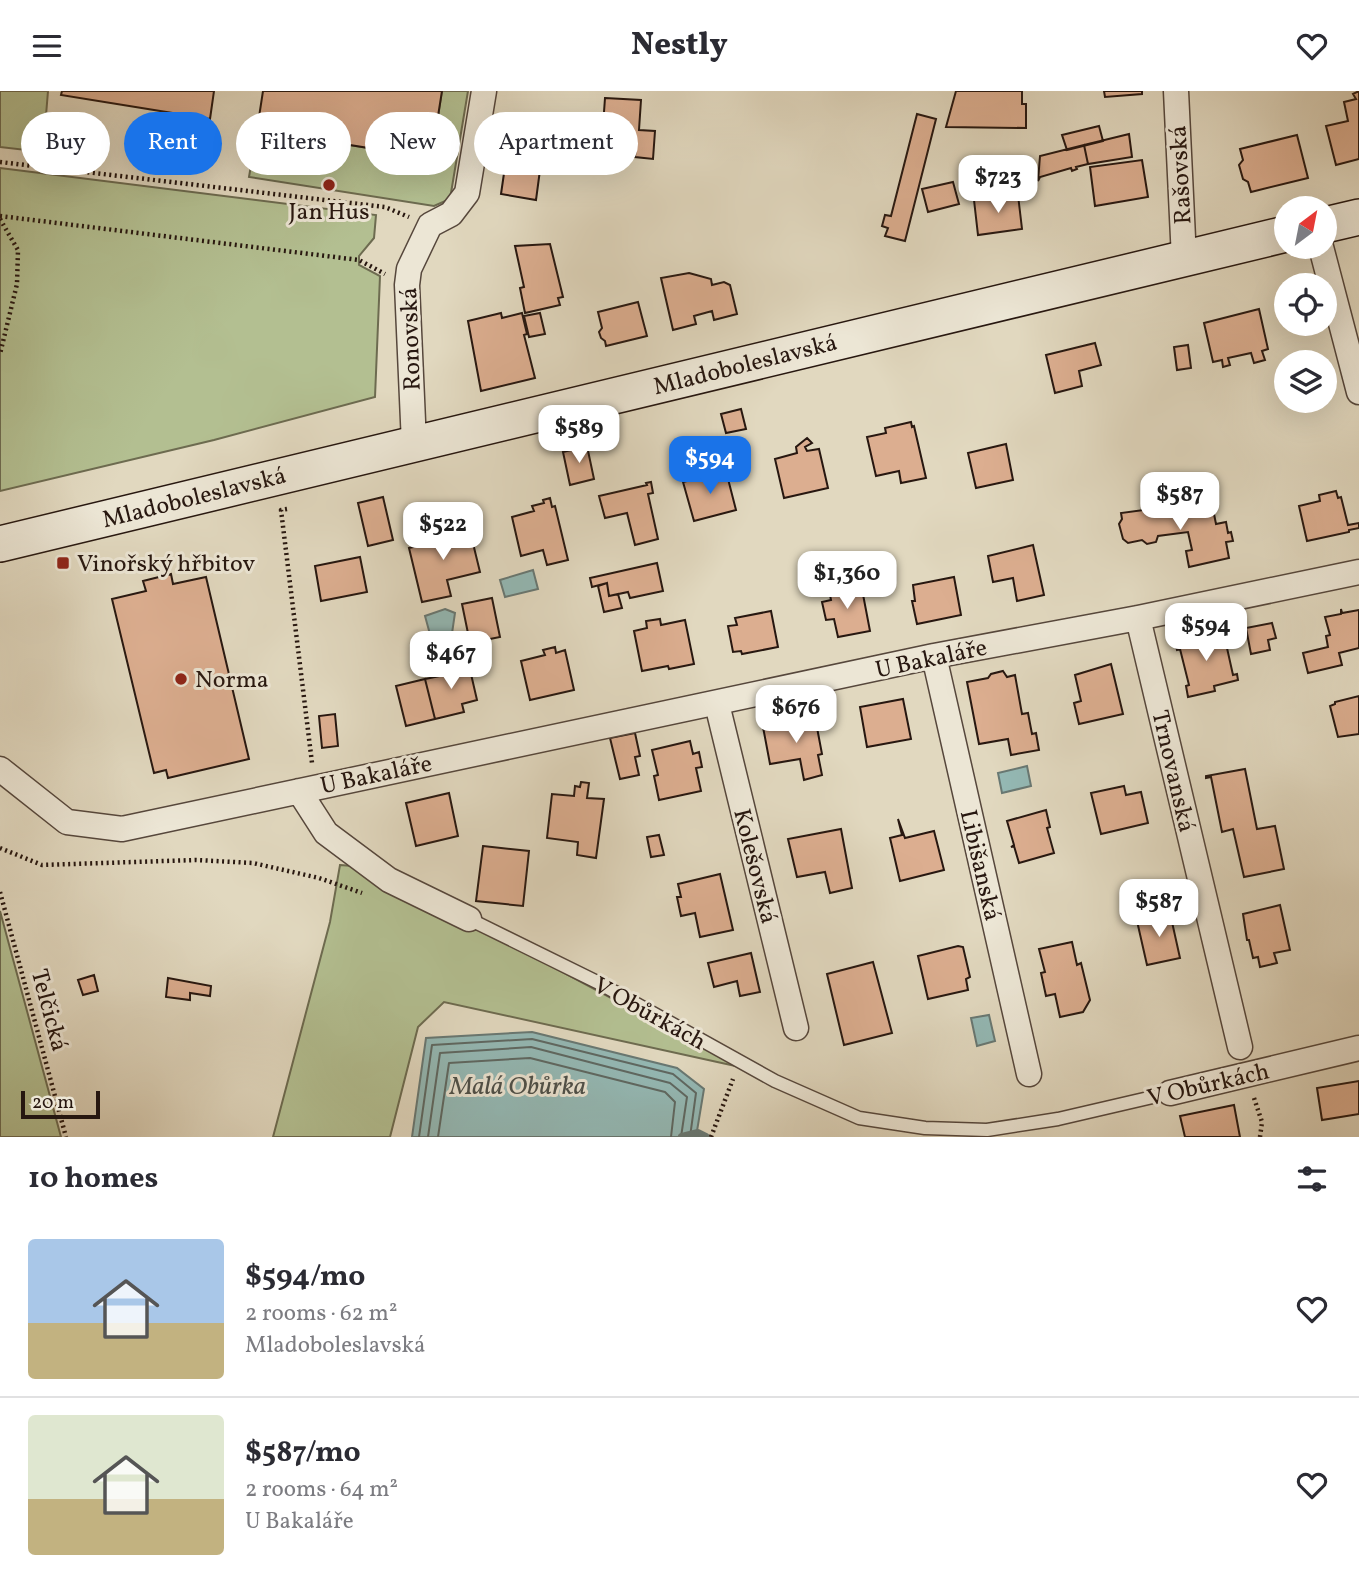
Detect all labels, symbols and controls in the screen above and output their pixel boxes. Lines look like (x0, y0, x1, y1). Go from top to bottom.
text: Nestly (631, 24, 728, 68)
icon: menu (28, 27, 66, 65)
icon: heart (1293, 27, 1331, 65)
chip: Buy (21, 112, 110, 175)
chip: Rent (124, 112, 222, 175)
chip: Filters (236, 112, 351, 175)
chip: New (365, 112, 460, 175)
chip: Apartment (474, 112, 638, 175)
street label: Rašovská (1162, 124, 1202, 225)
pin: $723 (957, 155, 1039, 215)
text: $723 (975, 162, 1021, 194)
marker: Jan Hus (321, 177, 337, 193)
place label: Jan Hus (289, 196, 369, 230)
north arrow (1274, 196, 1337, 259)
map controls (1274, 196, 1337, 413)
button: locate (1274, 273, 1337, 336)
street label: Ronovská (393, 287, 431, 391)
street label: Mladoboleslavská (650, 327, 841, 405)
button: layers (1274, 350, 1337, 413)
pin: $589 (538, 405, 620, 465)
text: $589 (554, 412, 604, 444)
pin: $594 (669, 437, 751, 496)
text: $594 (685, 443, 735, 475)
street label: Mladoboleslavská (99, 460, 290, 538)
pin: $587 (1139, 473, 1221, 532)
text: $587 (1156, 479, 1204, 511)
pin: $522 (402, 503, 484, 562)
text: $522 (419, 509, 467, 541)
place label: Vinořský hřbitov (77, 548, 255, 582)
pin: $1,360 (790, 552, 904, 611)
marker: Vinořský hřbitov (55, 555, 71, 571)
text: $1,360 (814, 558, 880, 590)
pin: $594 (1165, 603, 1247, 663)
text: $594 (1181, 610, 1231, 642)
pin: $467 (410, 631, 492, 691)
street label: U Bakaláře (872, 632, 990, 688)
text: $467 (426, 638, 476, 670)
place label: Norma (195, 664, 269, 698)
marker: Norma (173, 671, 189, 687)
pin: $676 (755, 685, 837, 745)
text: $676 (772, 692, 820, 724)
street label: Trnovanská (1142, 707, 1203, 836)
street label: U Bakaláře (317, 748, 435, 804)
street label: Kolešovská (723, 806, 785, 927)
street label: Libišanská (950, 807, 1008, 924)
pin: $587 (1118, 879, 1200, 939)
text: $587 (1135, 886, 1183, 918)
street label: Telčická (21, 966, 75, 1056)
street label: V Obůrkách (586, 970, 712, 1060)
street label: V Obůrkách (1144, 1055, 1273, 1116)
water label: Malá Obůrka (449, 1069, 586, 1105)
scale bar (21, 1088, 100, 1120)
text: 20 m (32, 1090, 74, 1116)
text: 10 homes (28, 1158, 158, 1200)
icon: filters (1293, 1160, 1331, 1198)
text: $594/mo (245, 1256, 366, 1298)
icon: home (84, 1267, 168, 1351)
icon: heart (1293, 1290, 1331, 1328)
text: 2 rooms · 62 m² (245, 1298, 397, 1330)
text: Mladoboleslavská (245, 1330, 426, 1362)
text: $587/mo (245, 1432, 361, 1474)
icon: home (84, 1443, 168, 1527)
icon: heart (1293, 1466, 1331, 1504)
text: 2 rooms · 64 m² (245, 1474, 398, 1506)
text: U Bakaláře (245, 1506, 354, 1538)

